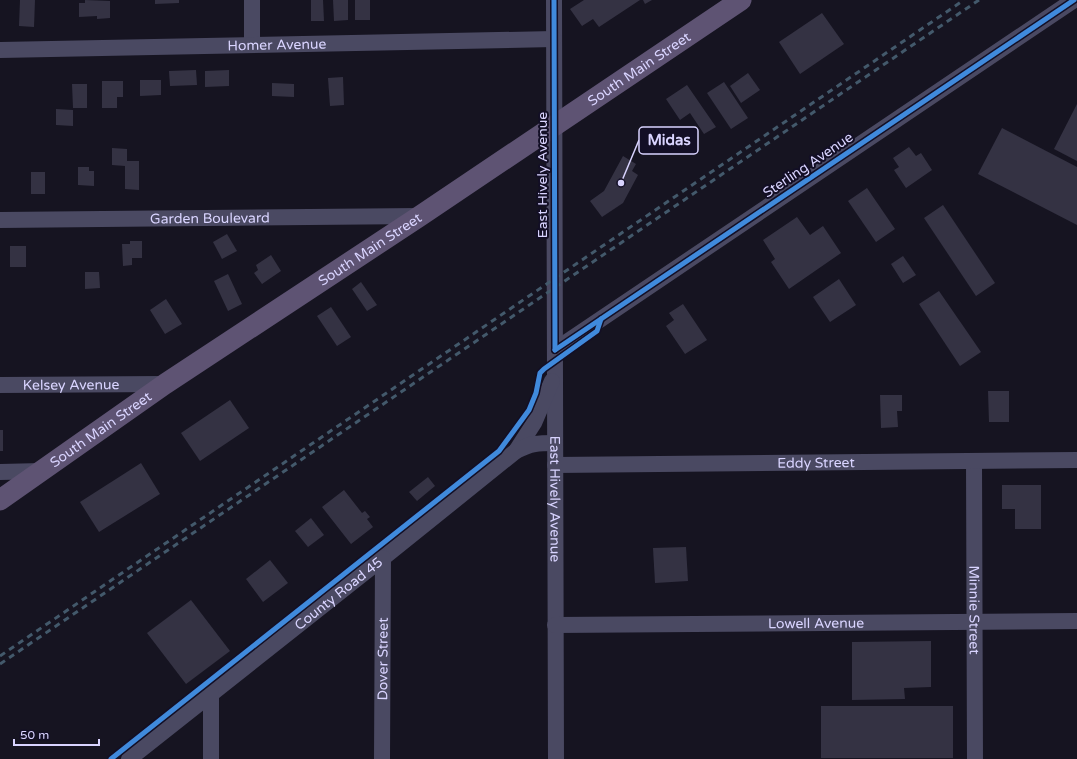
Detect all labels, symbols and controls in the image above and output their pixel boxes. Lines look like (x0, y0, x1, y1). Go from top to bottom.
street label: South Main Street (584, 28, 694, 109)
street label: Homer Avenue (227, 35, 327, 54)
street label: East Hively Avenue (534, 112, 551, 238)
callout: Midas (639, 127, 698, 154)
street label: Sterling Avenue (760, 129, 856, 201)
text: Midas (647, 131, 691, 149)
street label: South Main Street (315, 208, 425, 289)
street label: Garden Boulevard (150, 209, 270, 227)
street label: Kelsey Avenue (23, 376, 119, 393)
street label: South Main Street (47, 387, 155, 471)
street label: East Hively Avenue (547, 436, 564, 562)
street label: Eddy Street (777, 454, 856, 471)
street label: County Road 45 (291, 553, 386, 633)
street label: Minnie Street (966, 565, 983, 655)
street label: Lowell Avenue (768, 614, 864, 632)
street label: Dover Street (374, 617, 391, 701)
scale bar (14, 721, 99, 747)
text: 50 m (20, 728, 49, 742)

